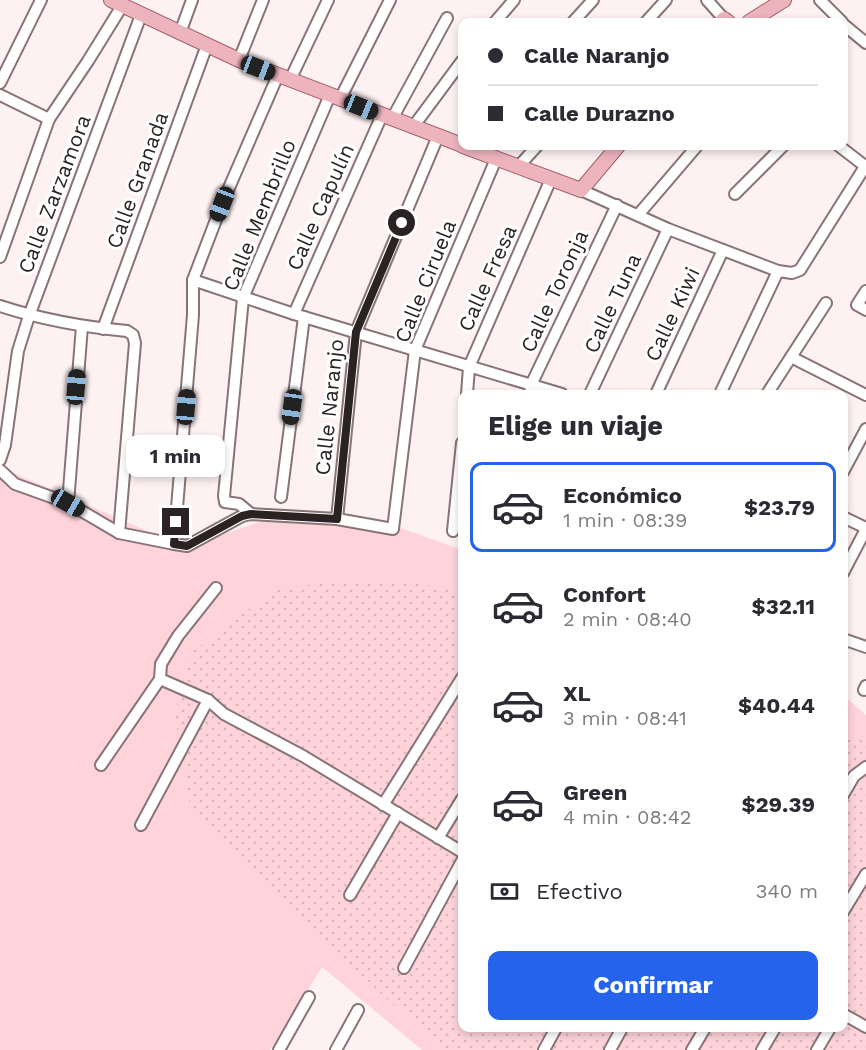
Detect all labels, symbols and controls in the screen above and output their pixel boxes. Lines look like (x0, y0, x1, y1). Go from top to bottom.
text: Calle Naranjo (524, 43, 669, 68)
car (238, 53, 278, 83)
car (341, 92, 381, 122)
text: Calle Durazno (524, 101, 675, 126)
street label: Calle Granada (101, 108, 173, 252)
street label: Calle Zarzamora (12, 111, 96, 277)
street label: Calle Membrillo (217, 136, 301, 294)
street label: Calle Capulín (281, 140, 359, 274)
car (207, 184, 237, 224)
route start (388, 209, 415, 236)
street label: Calle Ciruela (389, 216, 461, 346)
street label: Calle Fresa (452, 221, 522, 335)
street label: Calle Toronja (515, 226, 593, 356)
street label: Calle Tuna (578, 249, 646, 357)
street label: Calle Kiwi (639, 263, 705, 365)
street label: Calle Naranjo (309, 338, 349, 476)
car (65, 368, 87, 406)
car (175, 388, 197, 426)
car (281, 388, 303, 426)
text: Elige un viaje (488, 410, 663, 442)
callout: 1 min (126, 435, 225, 477)
text: 1 min (150, 444, 201, 468)
icon: car (491, 480, 545, 534)
text: Económico (563, 483, 682, 508)
car (48, 486, 88, 520)
text: $23.79 (744, 495, 815, 520)
route end (162, 508, 189, 535)
text: 1 min · 08:39 (563, 508, 687, 532)
icon: car (491, 579, 545, 633)
text: Confort (563, 582, 646, 607)
text: $32.11 (752, 594, 815, 619)
text: 2 min · 08:40 (563, 607, 692, 631)
icon: car (491, 678, 545, 732)
text: XL (563, 681, 591, 706)
text: $40.44 (738, 693, 815, 718)
text: 3 min · 08:41 (563, 706, 687, 730)
icon: car (491, 777, 545, 831)
text: Green (563, 780, 627, 805)
text: $29.39 (741, 792, 815, 817)
text: 4 min · 08:42 (563, 805, 692, 829)
icon: cash (488, 875, 521, 908)
text: Efectivo (536, 879, 623, 904)
text: 340 m (756, 879, 818, 903)
button: Confirmar (488, 951, 818, 1020)

